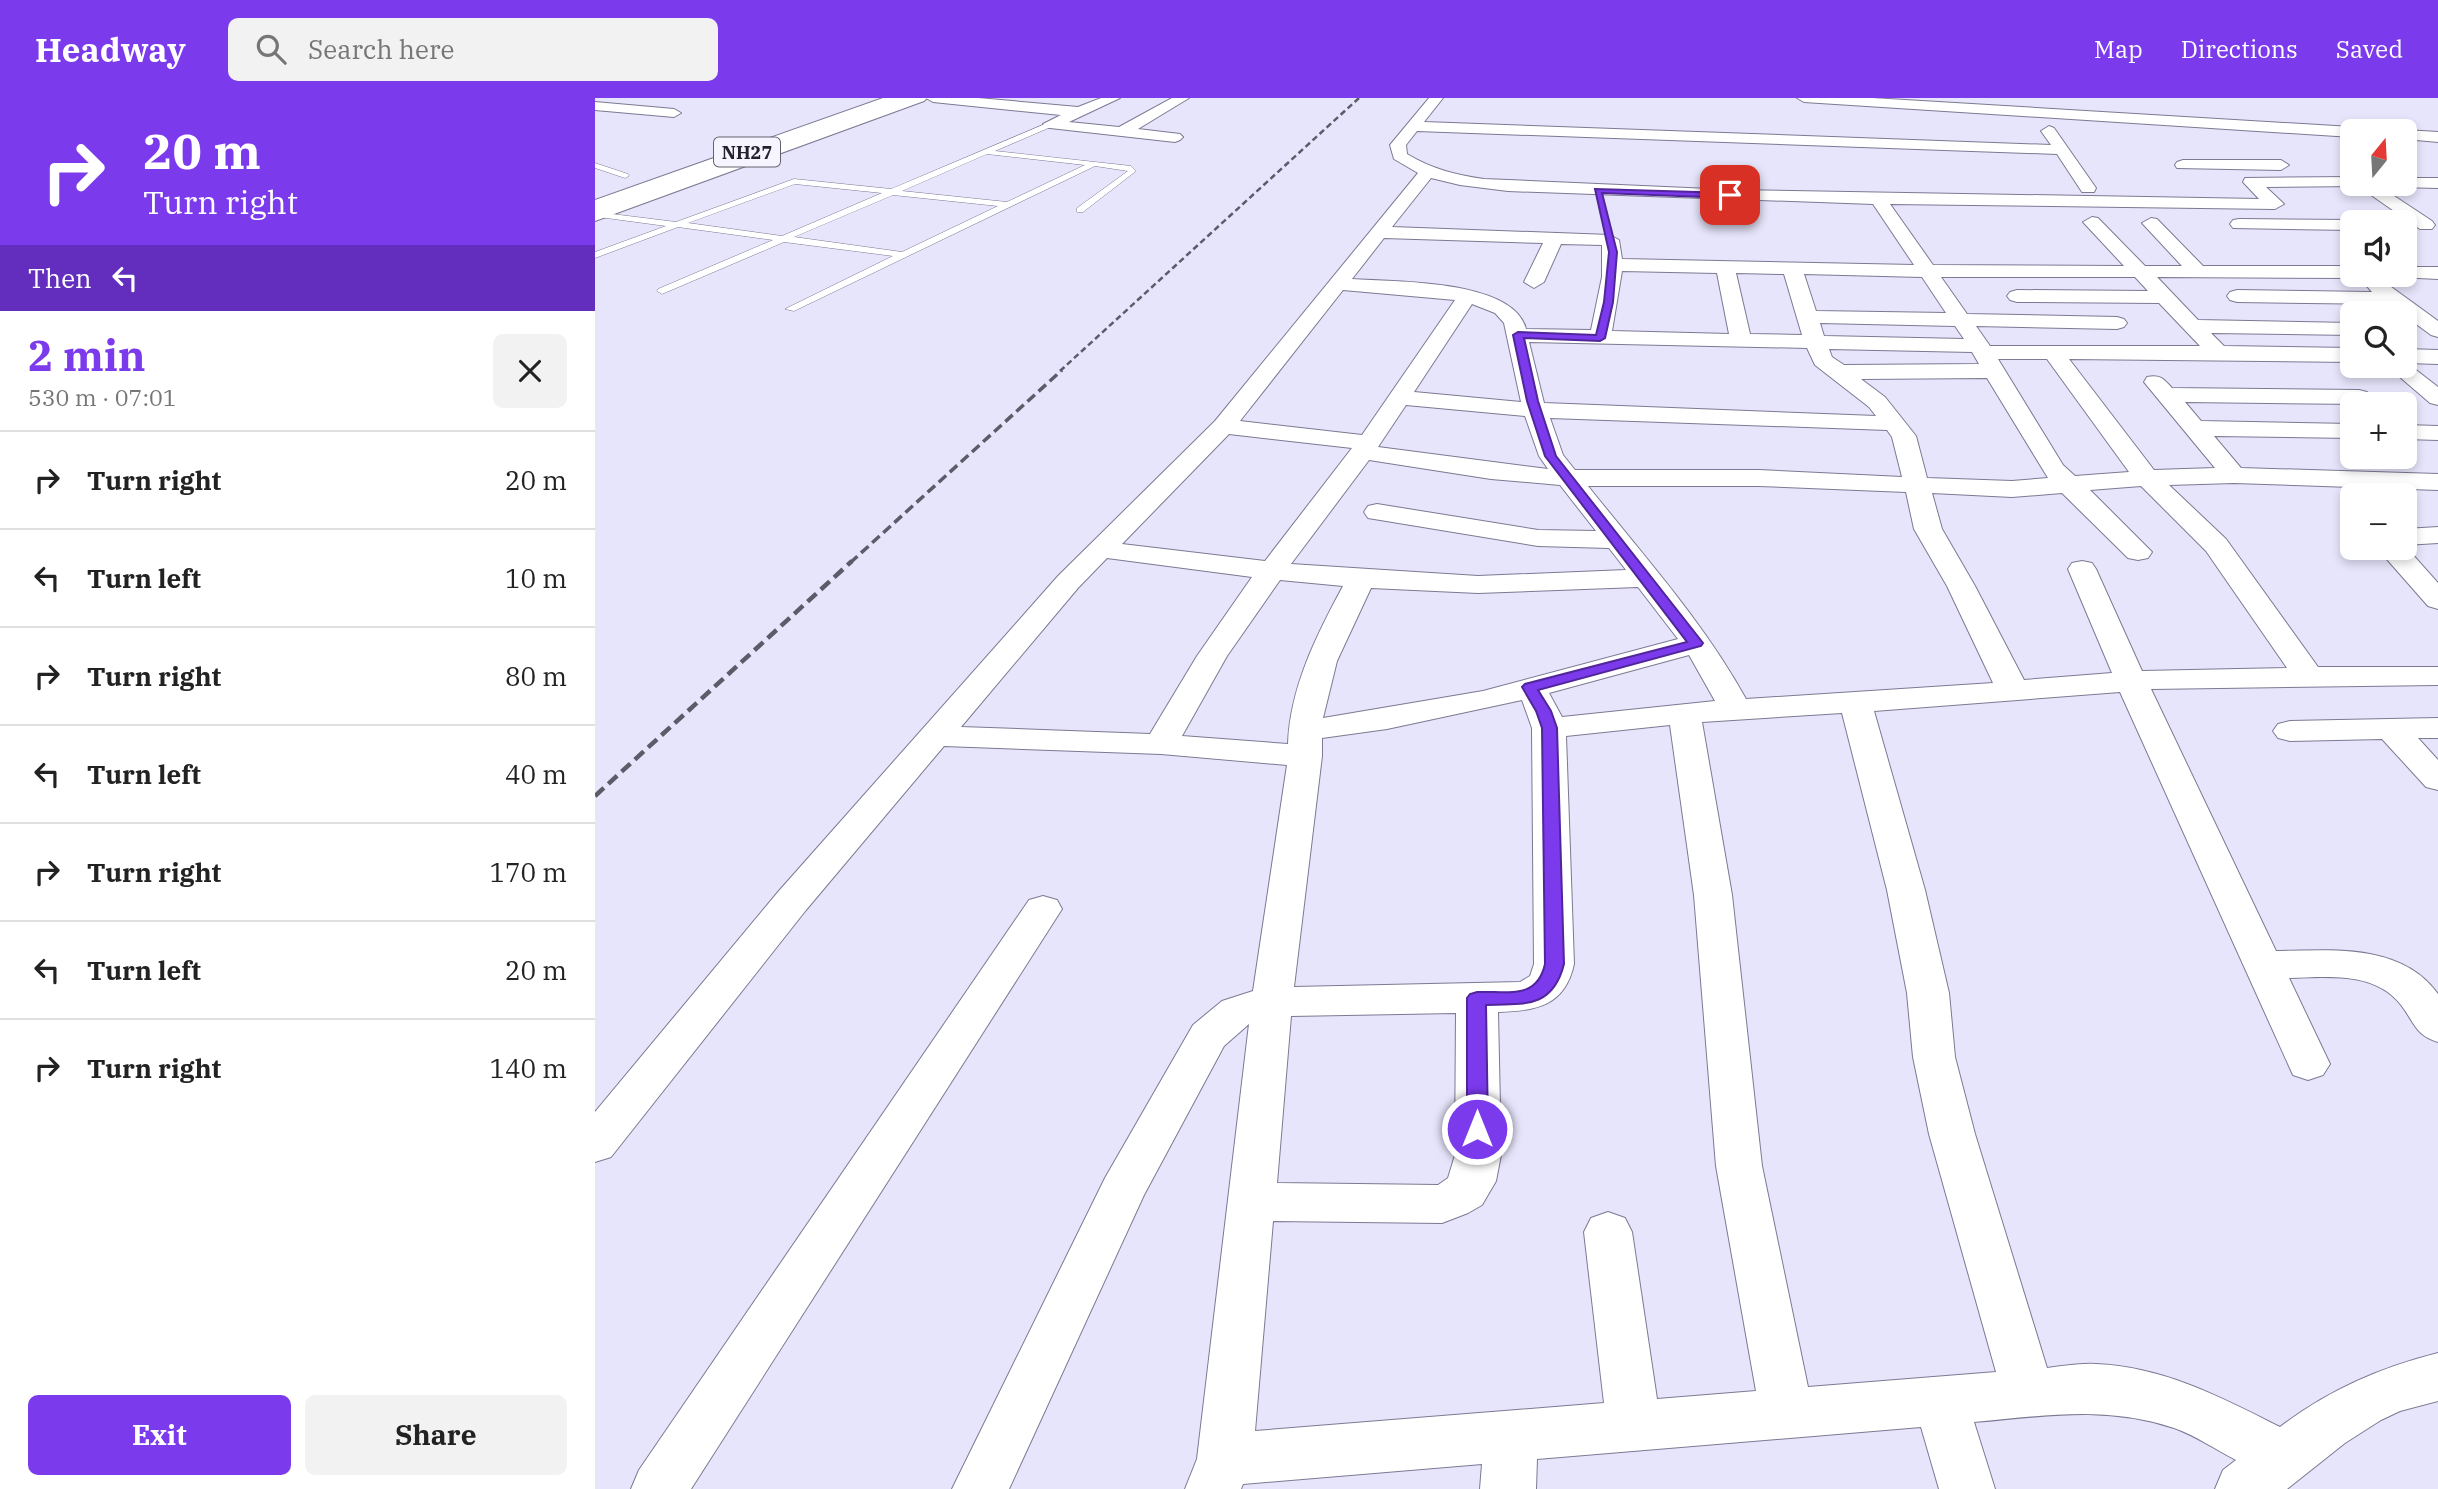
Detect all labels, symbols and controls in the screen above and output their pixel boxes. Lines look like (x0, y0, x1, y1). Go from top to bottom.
search box (228, 18, 718, 81)
text: Headway (35, 28, 186, 71)
icon: search (252, 30, 290, 68)
text: Search here (308, 32, 454, 66)
text: Map (2094, 33, 2143, 65)
text: Directions (2181, 33, 2298, 65)
text: Saved (2336, 33, 2403, 65)
text: 20 m (143, 119, 261, 182)
north arrow (2340, 119, 2417, 196)
map controls (2340, 119, 2417, 560)
icon: right (28, 126, 119, 217)
road number: NH27 (714, 138, 780, 166)
pin (1700, 165, 1760, 225)
icon: arrive (1711, 176, 1749, 214)
text: Turn right (143, 181, 298, 223)
button: sound (2340, 210, 2417, 287)
icon: left (106, 259, 144, 297)
text: Then (28, 261, 92, 295)
button: search (2340, 301, 2417, 378)
text: 2 min (28, 328, 146, 383)
button: close (493, 334, 567, 408)
text: 530 m · 07:01 (28, 382, 177, 412)
button: + (2340, 392, 2417, 469)
icon: right (28, 461, 66, 499)
text: Turn right (87, 463, 221, 497)
text: 20 m (505, 463, 567, 497)
button: − (2340, 483, 2417, 560)
icon: left (28, 559, 66, 597)
text: Turn left (87, 561, 201, 595)
text: 10 m (505, 561, 567, 595)
icon: right (28, 657, 66, 695)
text: Turn right (87, 659, 221, 693)
text: 80 m (505, 659, 567, 693)
icon: left (28, 755, 66, 793)
text: Turn left (87, 757, 201, 791)
text: 40 m (505, 757, 567, 791)
icon: right (28, 853, 66, 891)
text: Turn right (87, 855, 221, 889)
text: 170 m (489, 855, 567, 889)
icon: left (28, 951, 66, 989)
text: Turn left (87, 953, 201, 987)
text: 20 m (505, 953, 567, 987)
icon: right (28, 1049, 66, 1087)
text: Turn right (87, 1051, 221, 1085)
text: 140 m (489, 1051, 567, 1085)
position arrow (1440, 1092, 1514, 1166)
button: Exit (28, 1395, 291, 1475)
button: Share (305, 1395, 567, 1475)

